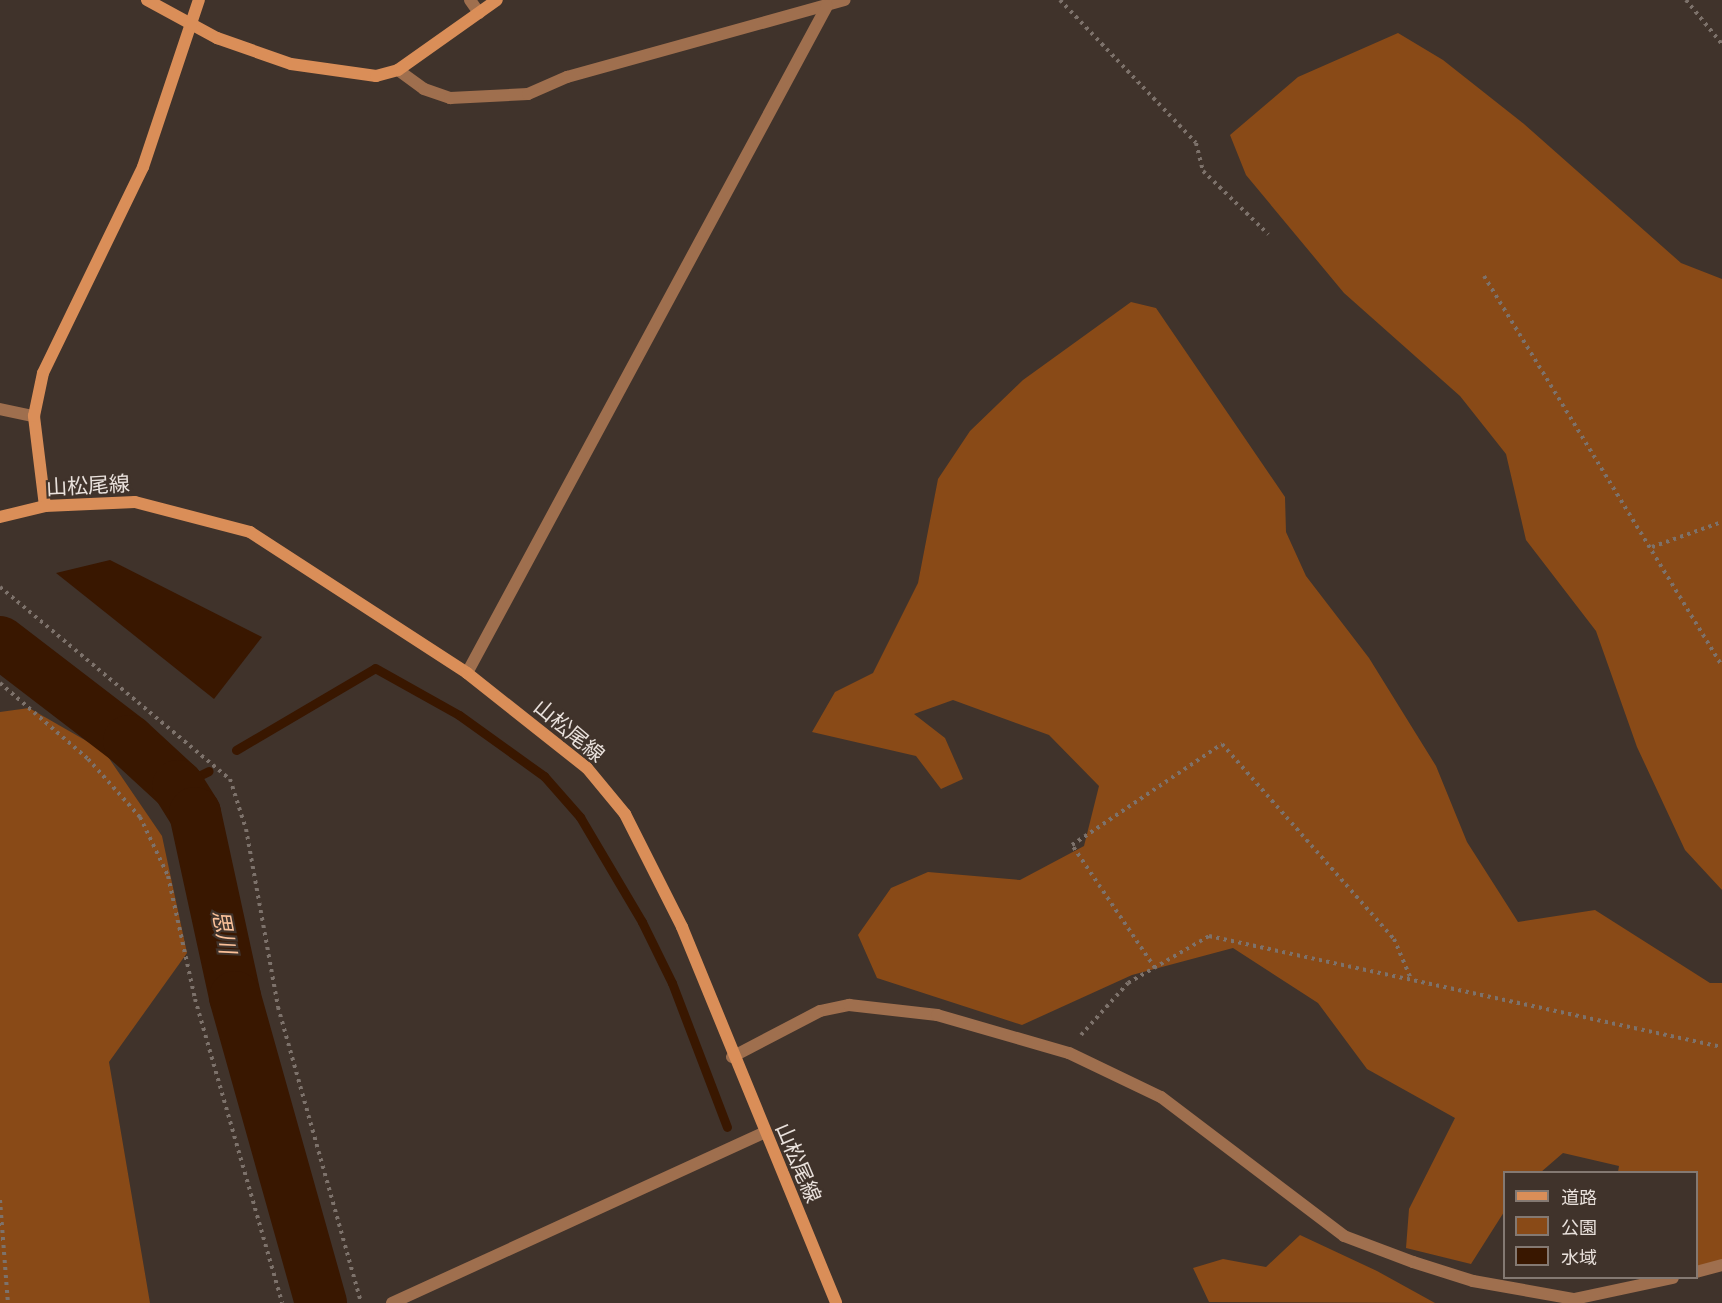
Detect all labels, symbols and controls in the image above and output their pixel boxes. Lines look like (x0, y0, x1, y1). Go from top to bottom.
street label: 山松尾線 (45, 471, 131, 501)
street label: 山松尾線 (529, 694, 609, 768)
water label: 思川 (206, 908, 240, 956)
street label: 山松尾線 (770, 1119, 826, 1207)
legend (1503, 1171, 1698, 1279)
text: 道路 (1561, 1187, 1597, 1209)
text: 公園 (1561, 1217, 1597, 1239)
text: 水域 (1561, 1247, 1597, 1269)

